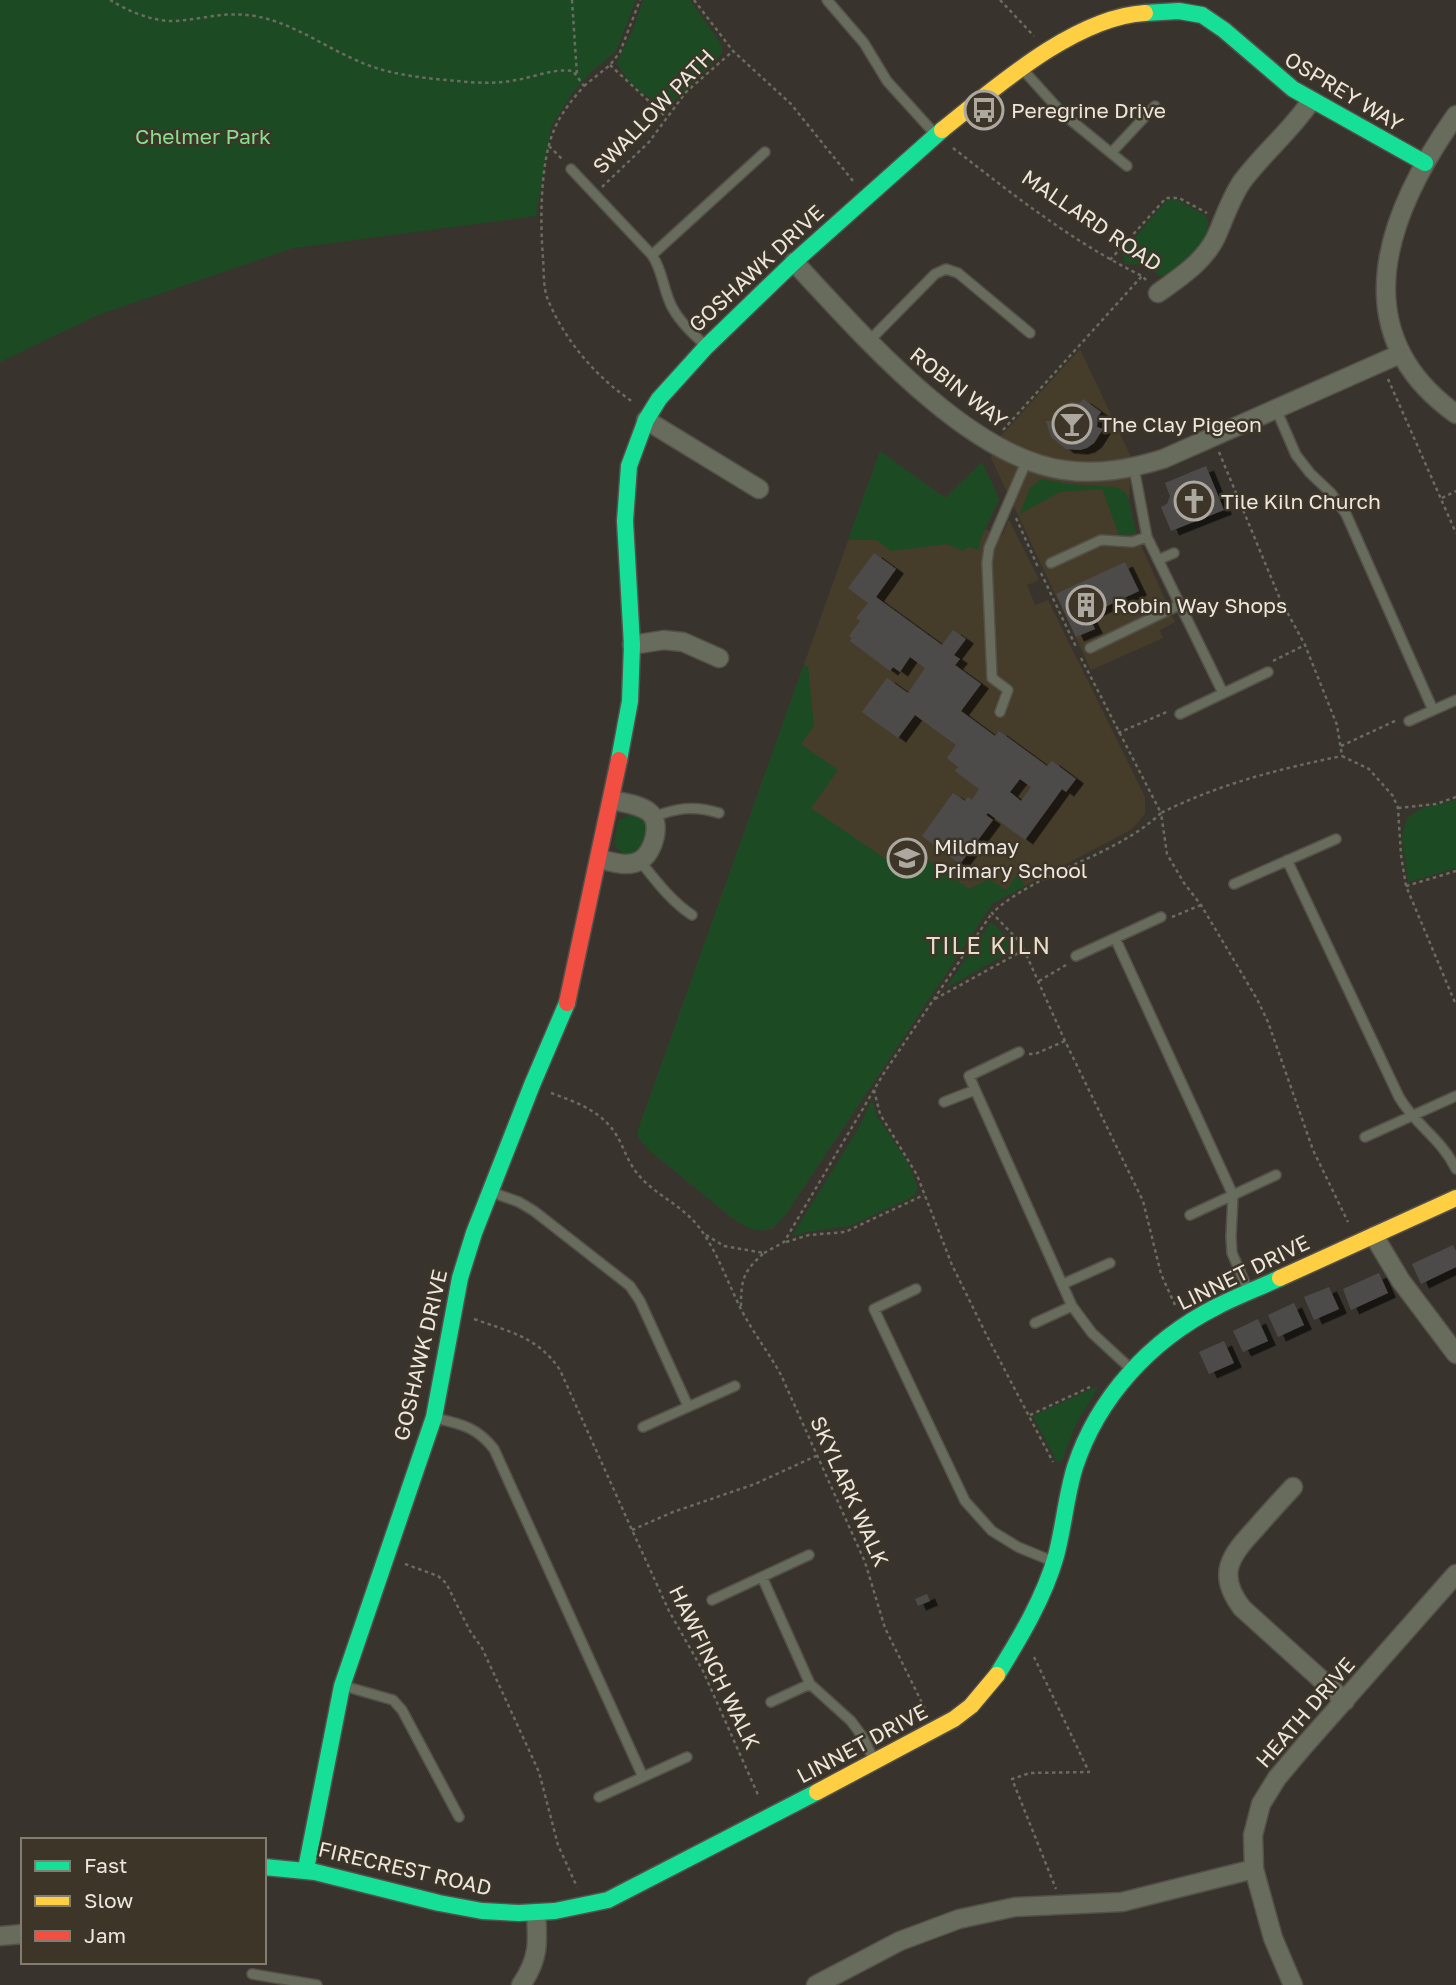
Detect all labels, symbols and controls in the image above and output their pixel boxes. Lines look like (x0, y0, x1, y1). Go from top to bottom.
street label: SWALLOW PATH (587, 43, 719, 179)
street label: OSPREY WAY (1280, 46, 1408, 137)
bus stop icon: Peregrine Drive (963, 89, 1005, 131)
place label: Peregrine Drive (1011, 97, 1166, 123)
park label: Chelmer Park (135, 123, 271, 149)
street label: MALLARD ROAD (1017, 164, 1167, 276)
street label: GOSHAWK DRIVE (683, 199, 829, 337)
street label: ROBIN WAY (905, 341, 1013, 433)
bar icon: The Clay Pigeon (1051, 403, 1093, 445)
place label: The Clay Pigeon (1099, 411, 1262, 437)
church icon: Tile Kiln Church (1173, 480, 1215, 522)
place label: Tile Kiln Church (1221, 488, 1381, 514)
building icon: Robin Way Shops (1065, 584, 1107, 626)
place label: Robin Way Shops (1113, 592, 1287, 618)
place label: Mildmay Primary School (934, 833, 1088, 883)
school or university icon: Mildmay Primary School (886, 837, 928, 879)
district label: TILE KILN (926, 931, 1052, 959)
street label: LINNET DRIVE (1172, 1229, 1314, 1315)
street label: GOSHAWK DRIVE (388, 1267, 452, 1443)
street label: SKYLARK WALK (805, 1412, 895, 1570)
street label: HAWFINCH WALK (664, 1581, 766, 1753)
street label: HEATH DRIVE (1250, 1651, 1360, 1773)
street label: LINNET DRIVE (792, 1698, 932, 1788)
street label: FIRECREST ROAD (316, 1835, 494, 1901)
legend (21, 1838, 266, 1964)
text: Fast (84, 1852, 127, 1878)
text: Slow (84, 1887, 133, 1913)
text: Jam (84, 1922, 126, 1948)

